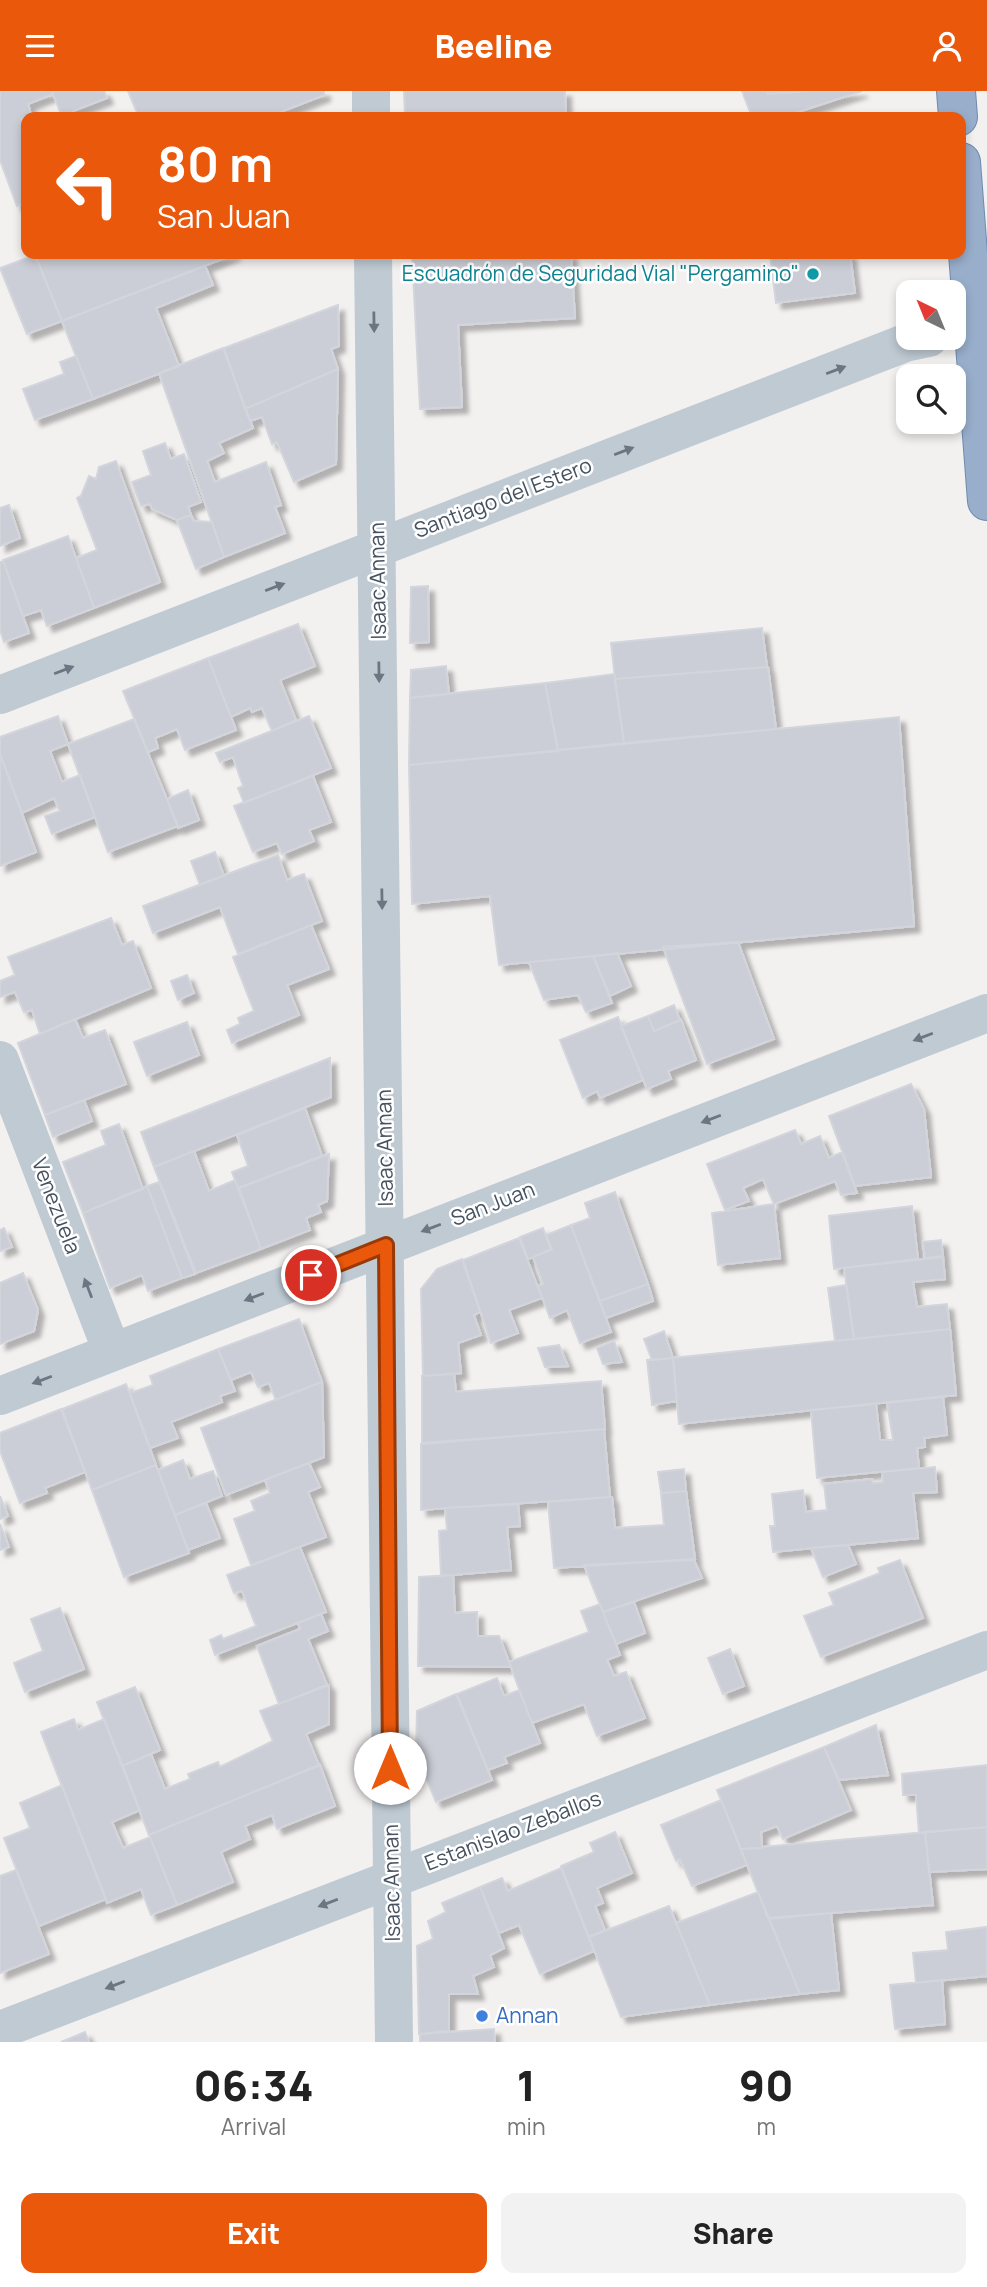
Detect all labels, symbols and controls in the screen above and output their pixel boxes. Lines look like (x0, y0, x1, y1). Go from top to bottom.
text: Beeline (435, 24, 552, 68)
icon: menu (21, 27, 59, 65)
icon: person (928, 27, 966, 65)
text: 80 m (157, 130, 273, 197)
icon: left (42, 140, 133, 231)
text: San Juan (157, 194, 291, 238)
place label: Escuadrón de Seguridad Vial "Pergamino" (402, 259, 799, 287)
marker: Escuadrón de Seguridad Vial "Pergamino" (805, 266, 821, 282)
north arrow (896, 280, 966, 350)
map controls (896, 280, 966, 434)
one-way arrow (368, 311, 380, 333)
one-way arrow (826, 364, 847, 375)
button: search (896, 364, 966, 434)
one-way arrow (613, 446, 634, 457)
street label: Santiago del Estero (410, 450, 595, 544)
street label: Isaac Annan (362, 522, 392, 640)
one-way arrow (265, 581, 286, 592)
one-way arrow (373, 661, 385, 683)
one-way arrow (53, 665, 74, 676)
one-way arrow (376, 889, 387, 911)
one-way arrow (913, 1032, 934, 1043)
street label: Isaac Annan (369, 1089, 399, 1207)
one-way arrow (701, 1114, 722, 1125)
street label: Venezuela (26, 1154, 88, 1258)
street label: San Juan (447, 1174, 539, 1232)
one-way arrow (420, 1223, 441, 1234)
pin (281, 1245, 341, 1305)
icon: arrive (292, 1256, 330, 1294)
one-way arrow (82, 1278, 93, 1299)
one-way arrow (243, 1292, 264, 1303)
one-way arrow (31, 1374, 52, 1385)
position arrow (353, 1731, 427, 1805)
street label: Estanislao Zeballos (420, 1783, 605, 1877)
street label: Isaac Annan (376, 1824, 406, 1942)
one-way arrow (317, 1897, 338, 1908)
one-way arrow (105, 1979, 126, 1990)
place label: Annan (496, 2001, 558, 2029)
marker: Annan (474, 2008, 490, 2024)
text: 06:34 (193, 2056, 314, 2114)
text: 1 (517, 2056, 536, 2114)
text: 90 (739, 2056, 794, 2114)
text: Arrival (221, 2110, 286, 2142)
text: min (507, 2110, 546, 2142)
text: m (757, 2110, 776, 2142)
button: Exit (21, 2193, 487, 2273)
button: Share (501, 2193, 966, 2273)

